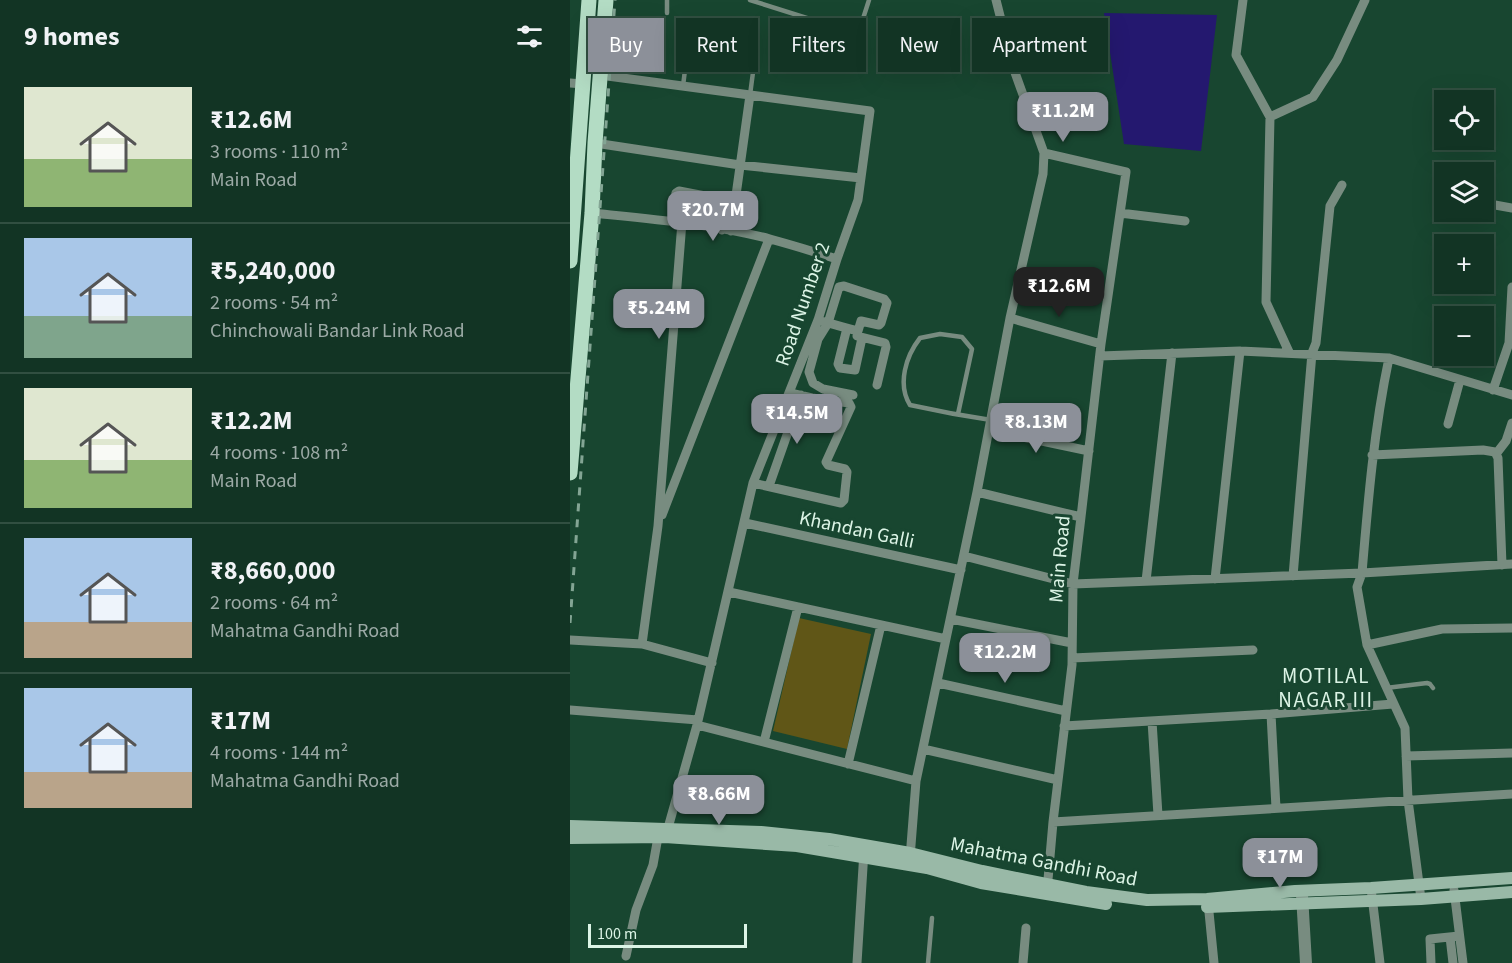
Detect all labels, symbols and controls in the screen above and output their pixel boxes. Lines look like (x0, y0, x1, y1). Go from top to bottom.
text: 9 homes (24, 18, 119, 55)
chip: Buy (588, 18, 664, 72)
chip: Rent (676, 18, 758, 72)
chip: Filters (770, 18, 866, 72)
chip: New (878, 18, 960, 72)
chip: Apartment (972, 18, 1108, 72)
icon: filters (513, 20, 546, 53)
map controls (1434, 90, 1494, 366)
button: locate (1434, 90, 1494, 150)
pin: ₹11.2M (1014, 92, 1112, 143)
text: ₹11.2M (1031, 97, 1095, 125)
text: ₹12.6M (210, 101, 293, 138)
icon: home (72, 111, 144, 183)
text: 3 rooms · 110 m² (210, 138, 348, 166)
button: layers (1434, 162, 1494, 222)
text: Main Road (210, 166, 297, 194)
pin: ₹20.7M (664, 191, 762, 242)
text: ₹20.7M (681, 196, 745, 224)
button: + (1434, 234, 1494, 294)
street label: Road Number 2 (769, 239, 837, 370)
text: ₹5,240,000 (210, 252, 335, 289)
icon: home (72, 262, 144, 334)
pin: ₹12.6M (1010, 267, 1108, 318)
text: ₹12.6M (1027, 272, 1091, 300)
text: 2 rooms · 54 m² (210, 289, 338, 317)
pin: ₹5.24M (610, 289, 708, 340)
text: ₹5.24M (627, 294, 691, 322)
button: − (1434, 306, 1494, 366)
text: Chinchowali Bandar Link Road (210, 317, 465, 345)
pin: ₹14.5M (748, 394, 846, 445)
text: ₹14.5M (765, 399, 829, 427)
text: ₹12.2M (210, 402, 293, 439)
pin: ₹8.13M (987, 403, 1085, 454)
text: ₹8.13M (1004, 408, 1068, 436)
icon: home (72, 412, 144, 484)
text: 4 rooms · 108 m² (210, 439, 348, 467)
text: Main Road (210, 467, 297, 495)
street label: Khandan Galli (797, 504, 917, 556)
street label: Main Road (1042, 514, 1078, 604)
text: ₹8,660,000 (210, 552, 335, 589)
icon: home (72, 562, 144, 634)
text: 2 rooms · 64 m² (210, 589, 338, 617)
text: Mahatma Gandhi Road (210, 617, 400, 645)
pin: ₹12.2M (956, 633, 1054, 684)
text: ₹12.2M (973, 638, 1037, 666)
district label: MOTILAL NAGAR III (1278, 661, 1374, 715)
text: ₹17M (210, 702, 271, 739)
icon: home (72, 712, 144, 784)
text: 4 rooms · 144 m² (210, 739, 348, 767)
text: Mahatma Gandhi Road (210, 767, 400, 795)
pin: ₹8.66M (670, 775, 768, 826)
text: ₹8.66M (687, 780, 751, 808)
street label: Mahatma Gandhi Road (948, 830, 1140, 894)
pin: ₹17M (1244, 838, 1316, 889)
text: ₹17M (1257, 843, 1303, 871)
scale bar (588, 921, 747, 948)
text: 100 m (597, 923, 637, 945)

